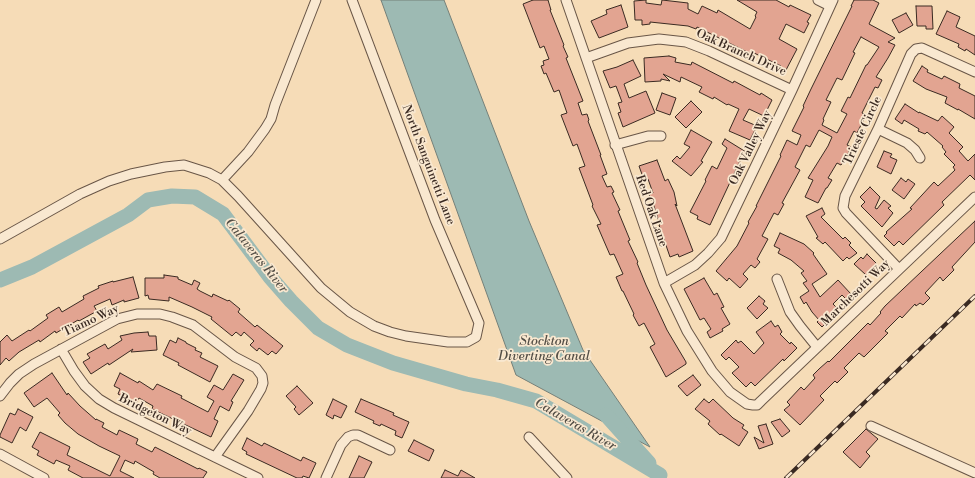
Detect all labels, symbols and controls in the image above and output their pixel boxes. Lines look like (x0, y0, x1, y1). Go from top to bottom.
street label: Oak Branch Drive (694, 27, 788, 79)
street label: Trieste Circle (841, 94, 885, 168)
street label: North Sanguinetti Lane (398, 103, 458, 227)
street label: Oak Valley Way (727, 108, 775, 188)
street label: Red Oak Lane (632, 173, 670, 249)
water label: Calaveras River (221, 216, 291, 296)
street label: Marchesotti Way (819, 257, 893, 329)
street label: Tiamo Way (61, 302, 121, 340)
water label: Stockton Diverting Canal (498, 334, 590, 365)
street label: Bridgeton Way (116, 391, 194, 439)
water label: Calaveras River (532, 395, 618, 455)

